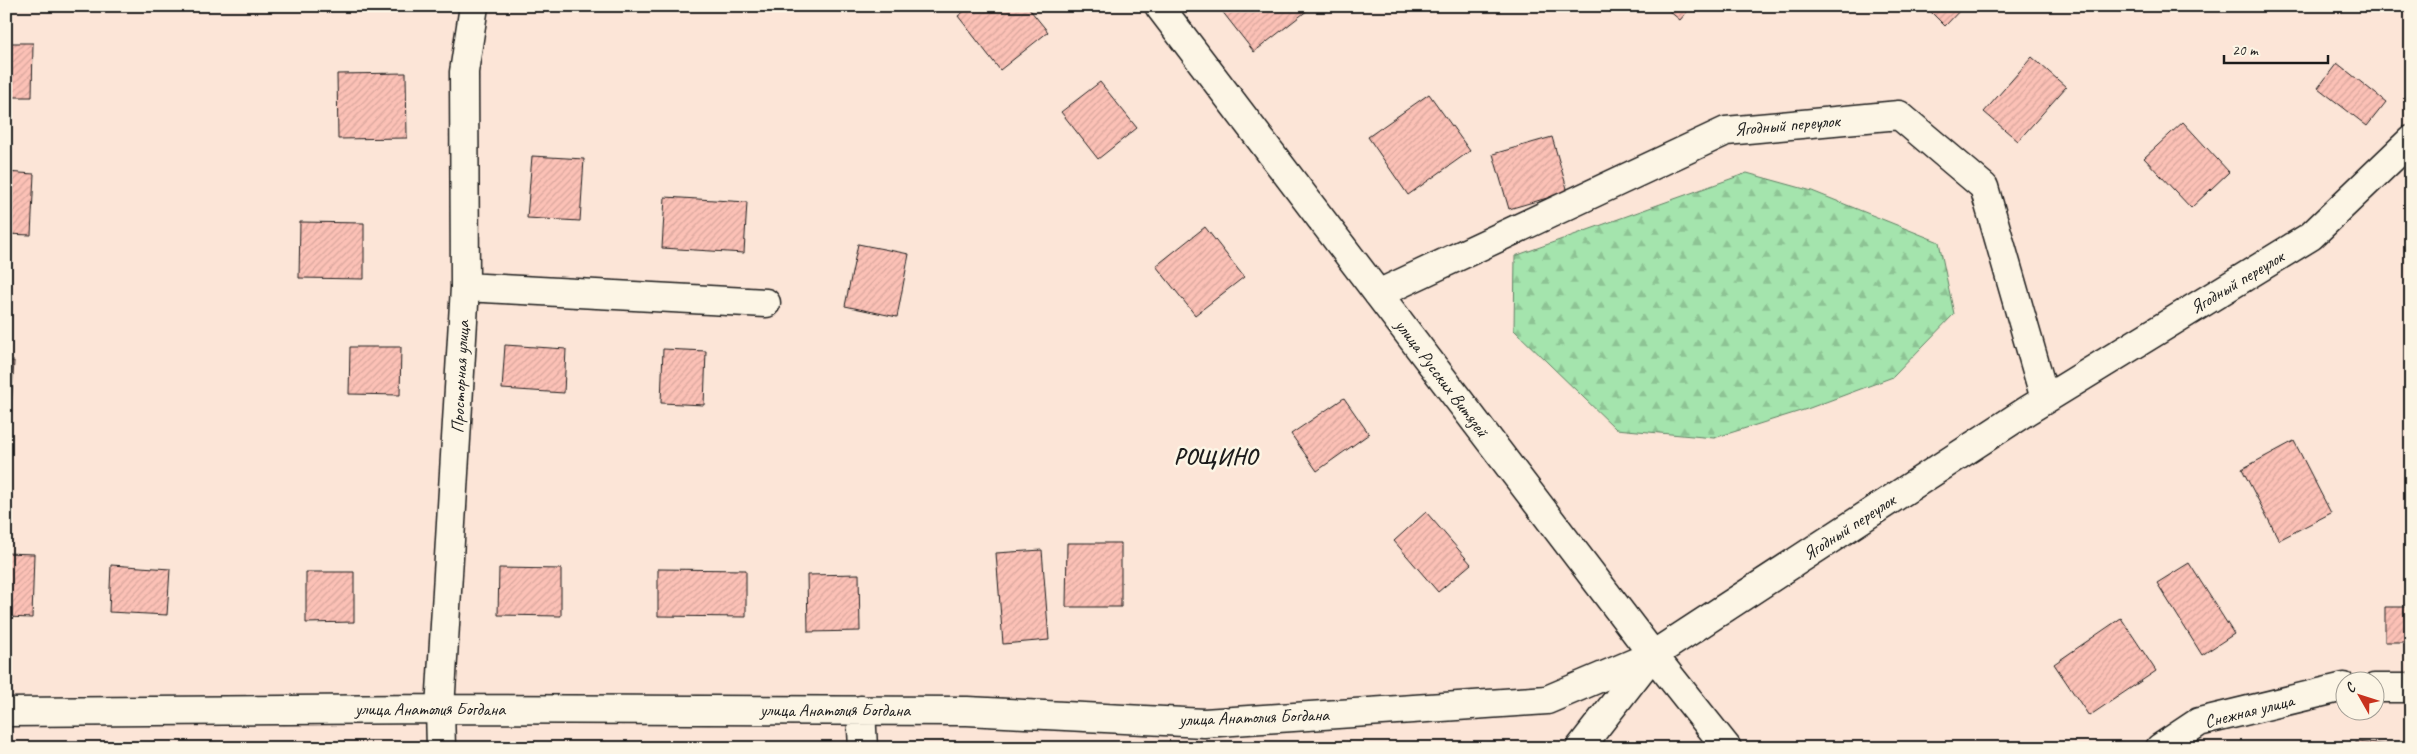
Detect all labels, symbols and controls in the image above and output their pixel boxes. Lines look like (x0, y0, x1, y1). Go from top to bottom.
scale bar (2224, 32, 2328, 64)
text: 20 m (2232, 41, 2259, 60)
street label: Ягодный переулок (1734, 109, 1843, 141)
street label: Ягодный переулок (2186, 244, 2290, 319)
street label: улица Русских Витязей (1389, 314, 1494, 443)
street label: Просторная улица (446, 319, 474, 434)
district label: РОЩИНО (1174, 443, 1260, 471)
street label: Ягодный переулок (1799, 488, 1901, 565)
north arrow (2334, 672, 2384, 722)
text: С (2342, 678, 2360, 696)
street label: Снежная улица (2202, 689, 2297, 733)
street label: улица Анатолия Богдана (354, 698, 506, 720)
street label: улица Анатолия Богдана (759, 699, 911, 721)
street label: улица Анатолия Богдана (1178, 703, 1331, 731)

